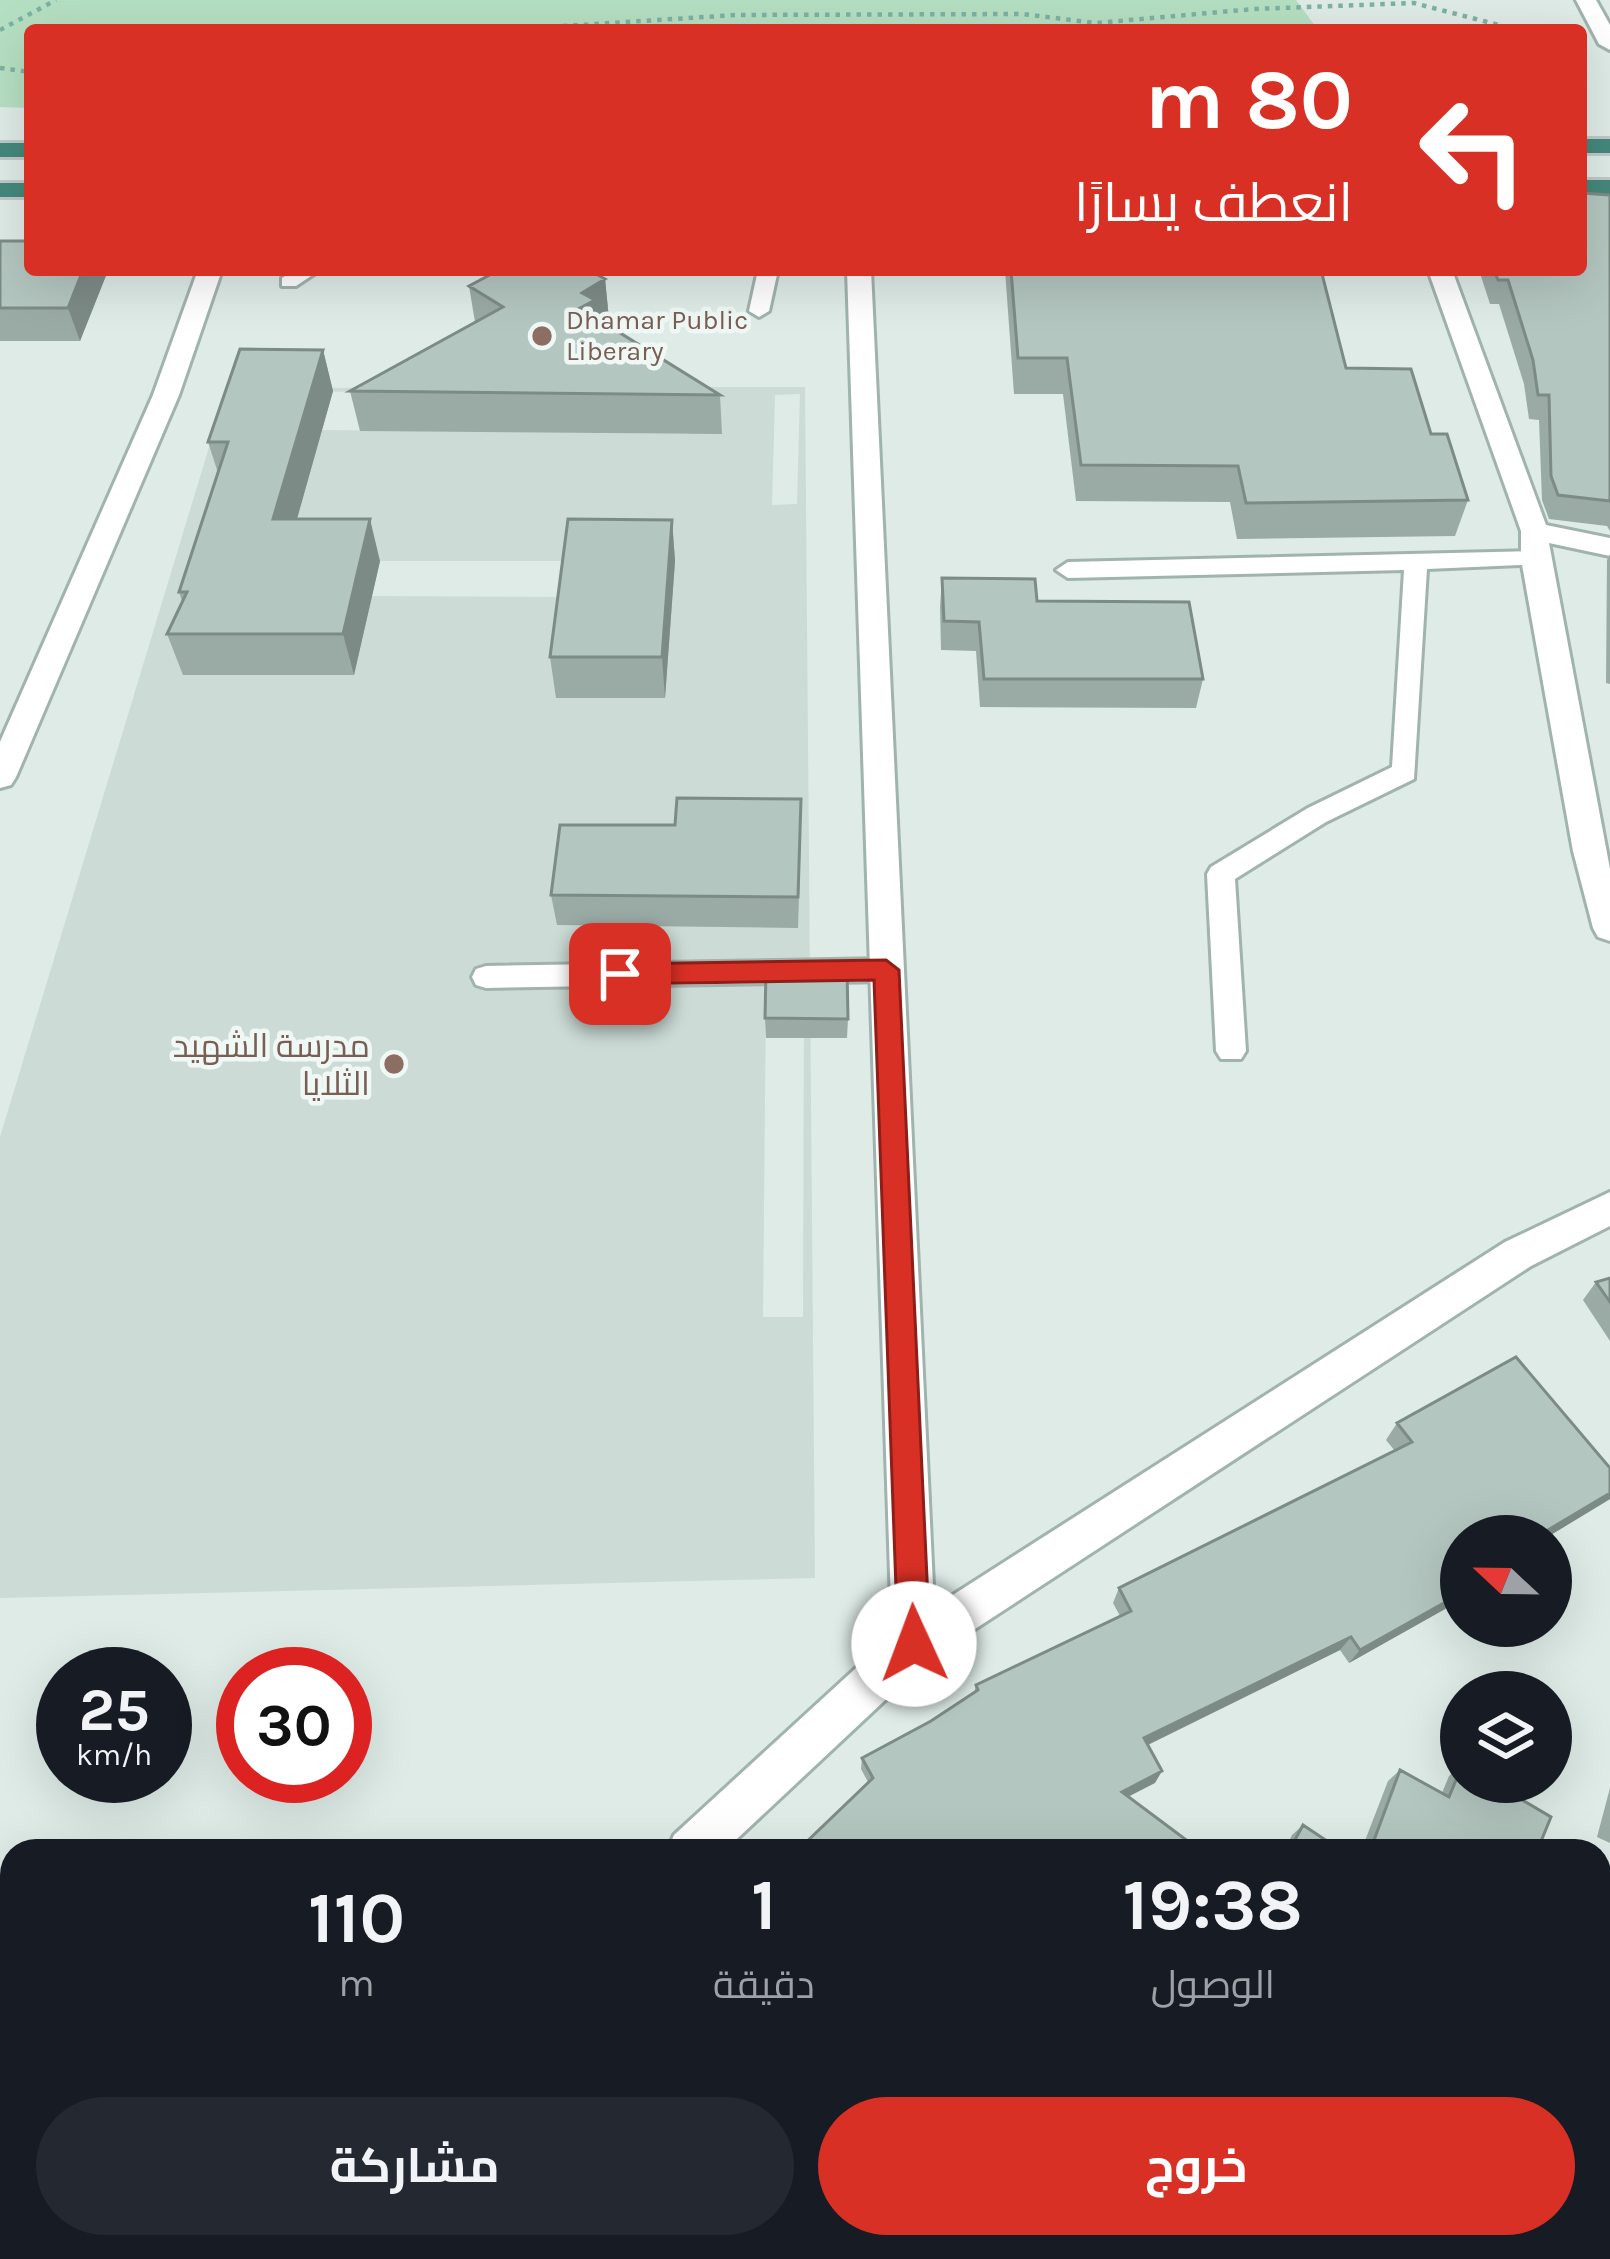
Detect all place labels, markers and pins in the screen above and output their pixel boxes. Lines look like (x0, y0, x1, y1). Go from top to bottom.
place label: Dhamar Public Liberary (566, 304, 748, 367)
marker: Dhamar Public Liberary (529, 323, 555, 349)
pin (569, 923, 671, 1025)
place label: مدرسة الشهيد الثلايا (173, 1027, 370, 1103)
marker: مدرسة الشهيد الثلايا (381, 1051, 407, 1077)

